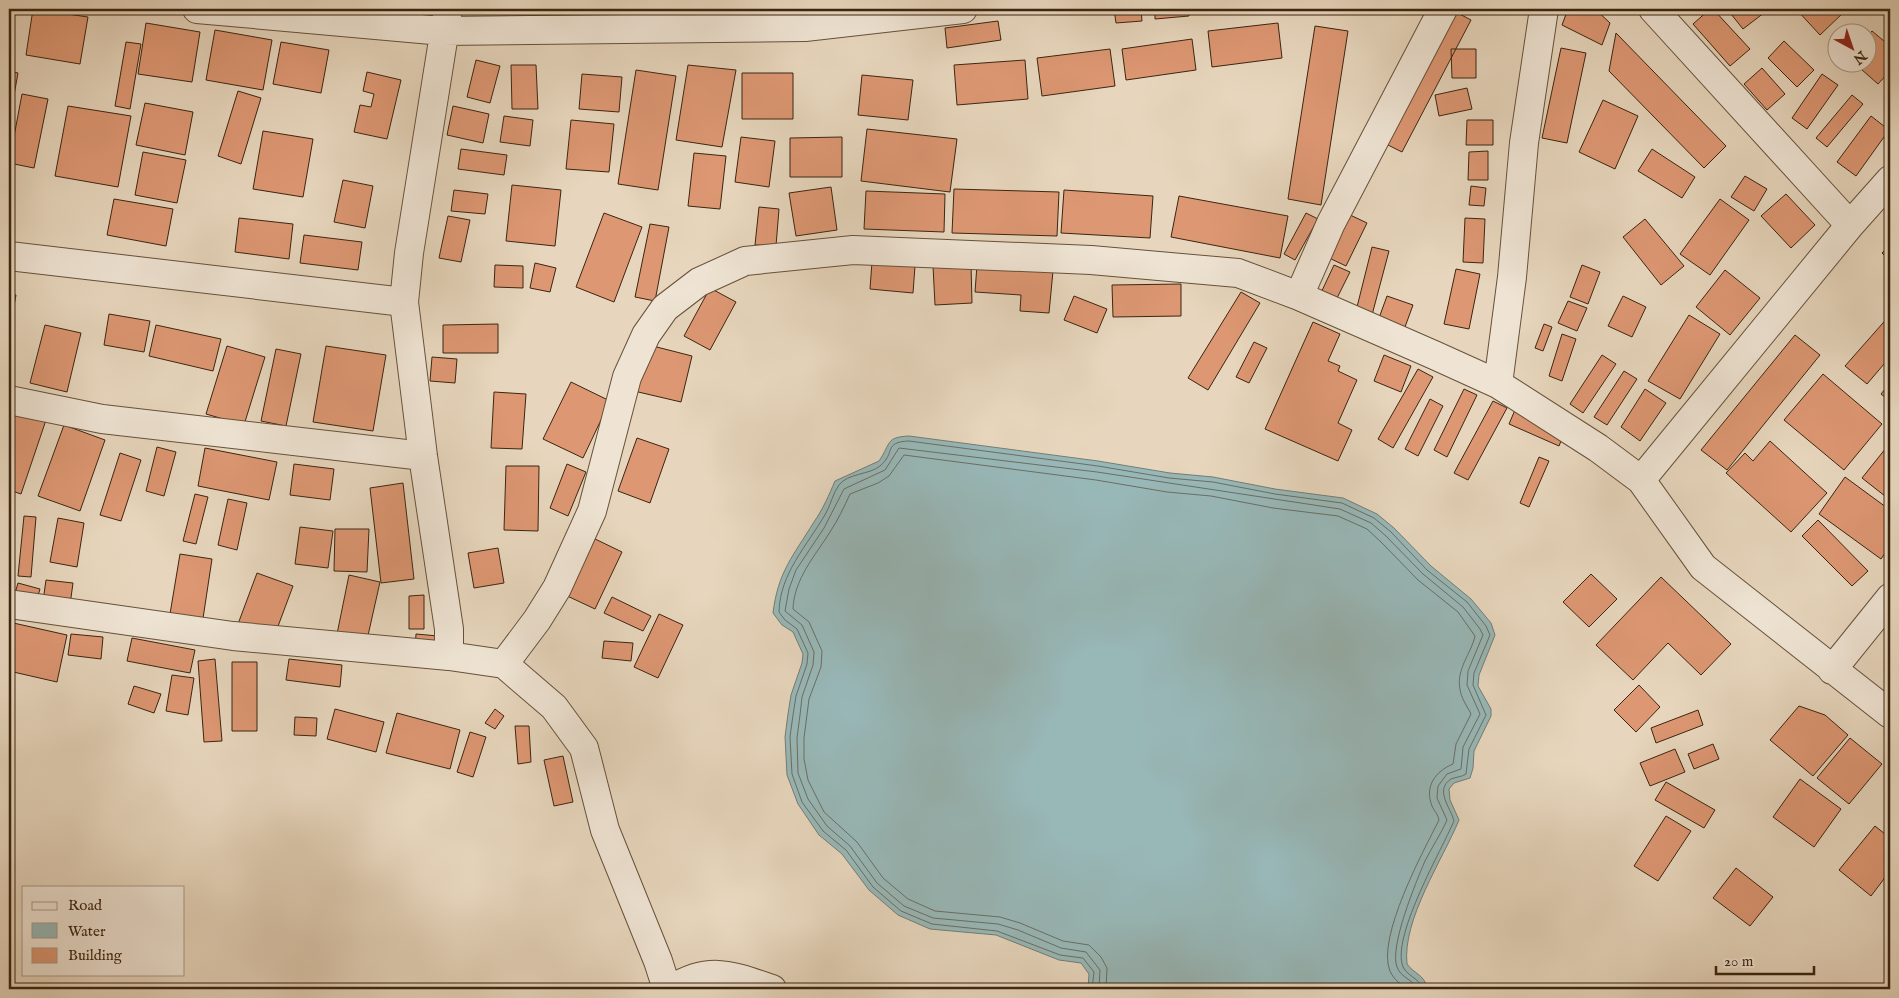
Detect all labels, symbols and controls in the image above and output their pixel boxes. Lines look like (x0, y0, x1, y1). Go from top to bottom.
north arrow (1826, 22, 1876, 72)
text: N (1849, 46, 1871, 68)
legend (22, 886, 185, 976)
text: Road (68, 896, 103, 915)
text: Water (68, 922, 106, 941)
scale bar (1716, 943, 1814, 975)
text: Building (68, 946, 123, 965)
text: 20 m (1724, 952, 1754, 971)

